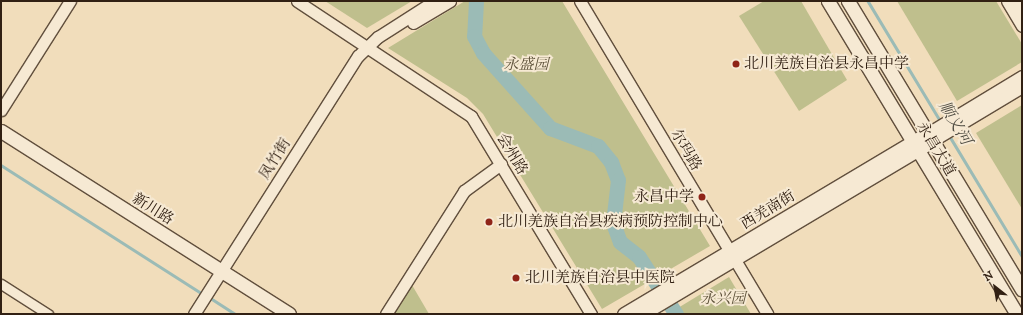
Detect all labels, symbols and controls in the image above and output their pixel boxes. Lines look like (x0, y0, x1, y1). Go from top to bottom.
place label: 北川羌族自治县永昌中学 (744, 55, 909, 73)
park label: 永盛园 (504, 56, 548, 74)
marker: 北川羌族自治县永昌中学 (731, 59, 741, 69)
water label: 顺义河 (934, 97, 976, 149)
street label: 永昌大道 (913, 119, 959, 179)
street label: 尔玛路 (667, 126, 705, 174)
street label: 会州路 (493, 130, 531, 178)
street label: 凤竹街 (255, 135, 295, 183)
street label: 西羌南街 (738, 187, 798, 233)
place label: 永昌中学 (634, 188, 694, 206)
street label: 新川路 (129, 189, 177, 229)
marker: 永昌中学 (697, 192, 707, 202)
place label: 北川羌族自治县疾病预防控制中心 (498, 213, 723, 231)
marker: 北川羌族自治县疾病预防控制中心 (483, 216, 495, 228)
north arrow (975, 267, 1015, 307)
text: N (981, 268, 996, 285)
place label: 北川羌族自治县中医院 (525, 269, 675, 287)
marker: 北川羌族自治县中医院 (510, 272, 522, 284)
park label: 永兴园 (701, 290, 745, 308)

